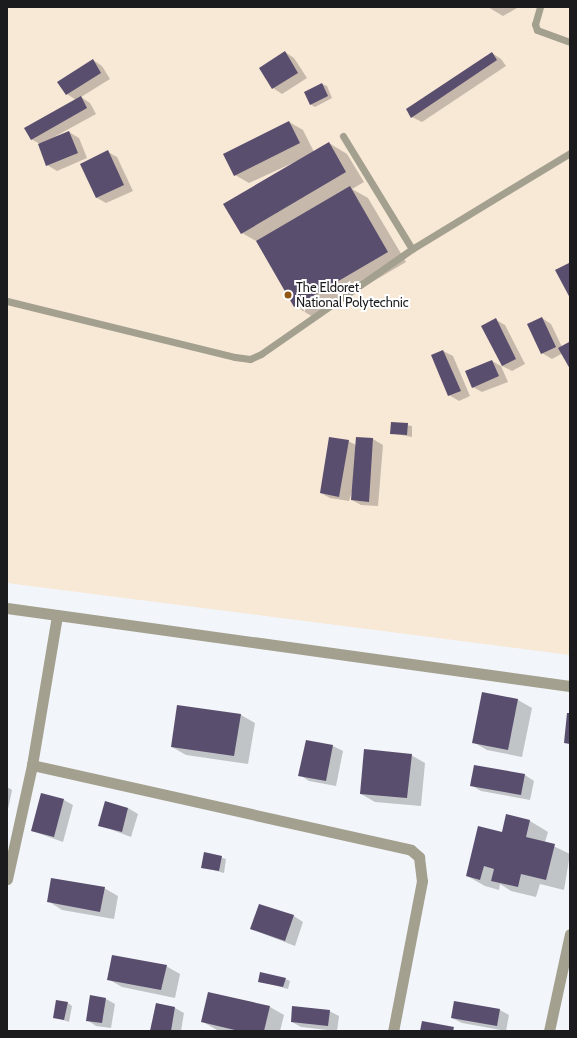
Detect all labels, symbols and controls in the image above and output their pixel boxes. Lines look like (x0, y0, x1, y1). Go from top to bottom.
place label: The Eldoret National Polytechnic (296, 280, 409, 311)
marker: The Eldoret National Polytechnic (283, 290, 293, 300)

